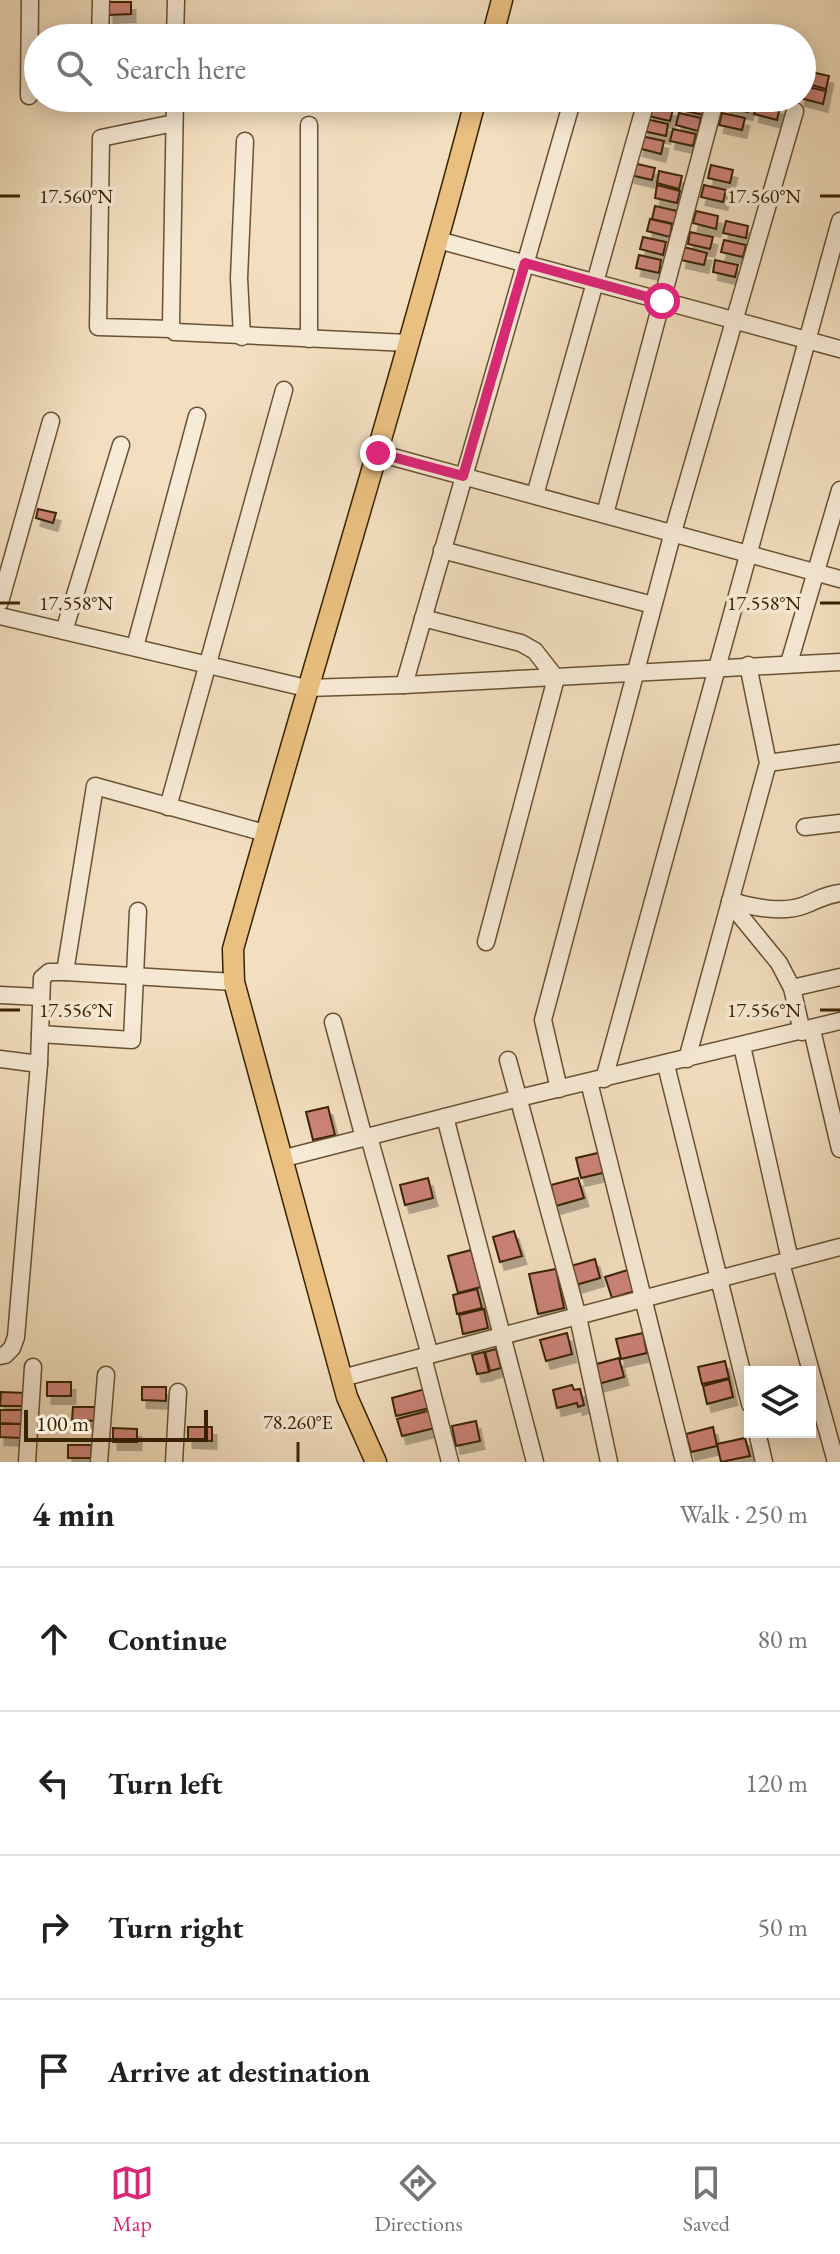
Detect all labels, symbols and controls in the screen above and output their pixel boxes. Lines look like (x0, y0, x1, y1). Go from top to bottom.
search box (24, 24, 816, 112)
icon: search (52, 46, 96, 90)
text: Search here (116, 49, 246, 88)
text: 17.560°N (39, 183, 113, 209)
text: 17.560°N (727, 183, 801, 209)
route start (644, 283, 680, 319)
route end (360, 435, 396, 471)
text: 17.558°N (39, 590, 113, 616)
text: 17.558°N (727, 590, 801, 616)
text: 17.556°N (39, 997, 113, 1023)
text: 17.556°N (727, 997, 801, 1023)
map controls (744, 1366, 816, 1438)
button: layers (744, 1366, 816, 1438)
scale bar (24, 1406, 208, 1442)
text: 100 m (36, 1409, 89, 1438)
text: 78.260°E (263, 1409, 333, 1435)
text: 4 min (32, 1492, 115, 1536)
text: Walk · 250 m (680, 1497, 808, 1531)
icon: ahead (32, 1617, 76, 1661)
text: Continue (108, 1620, 227, 1659)
text: 80 m (758, 1622, 808, 1656)
icon: left (32, 1761, 76, 1805)
text: Turn left (108, 1764, 222, 1803)
text: 120 m (745, 1766, 808, 1800)
icon: right (32, 1905, 76, 1949)
text: Turn right (108, 1908, 244, 1947)
text: 50 m (758, 1910, 808, 1944)
icon: arrive (32, 2049, 76, 2093)
text: Arrive at destination (108, 2052, 370, 2091)
tab: Map (110, 2161, 154, 2238)
tab: Directions (374, 2161, 463, 2238)
tab: Saved (683, 2161, 730, 2238)

